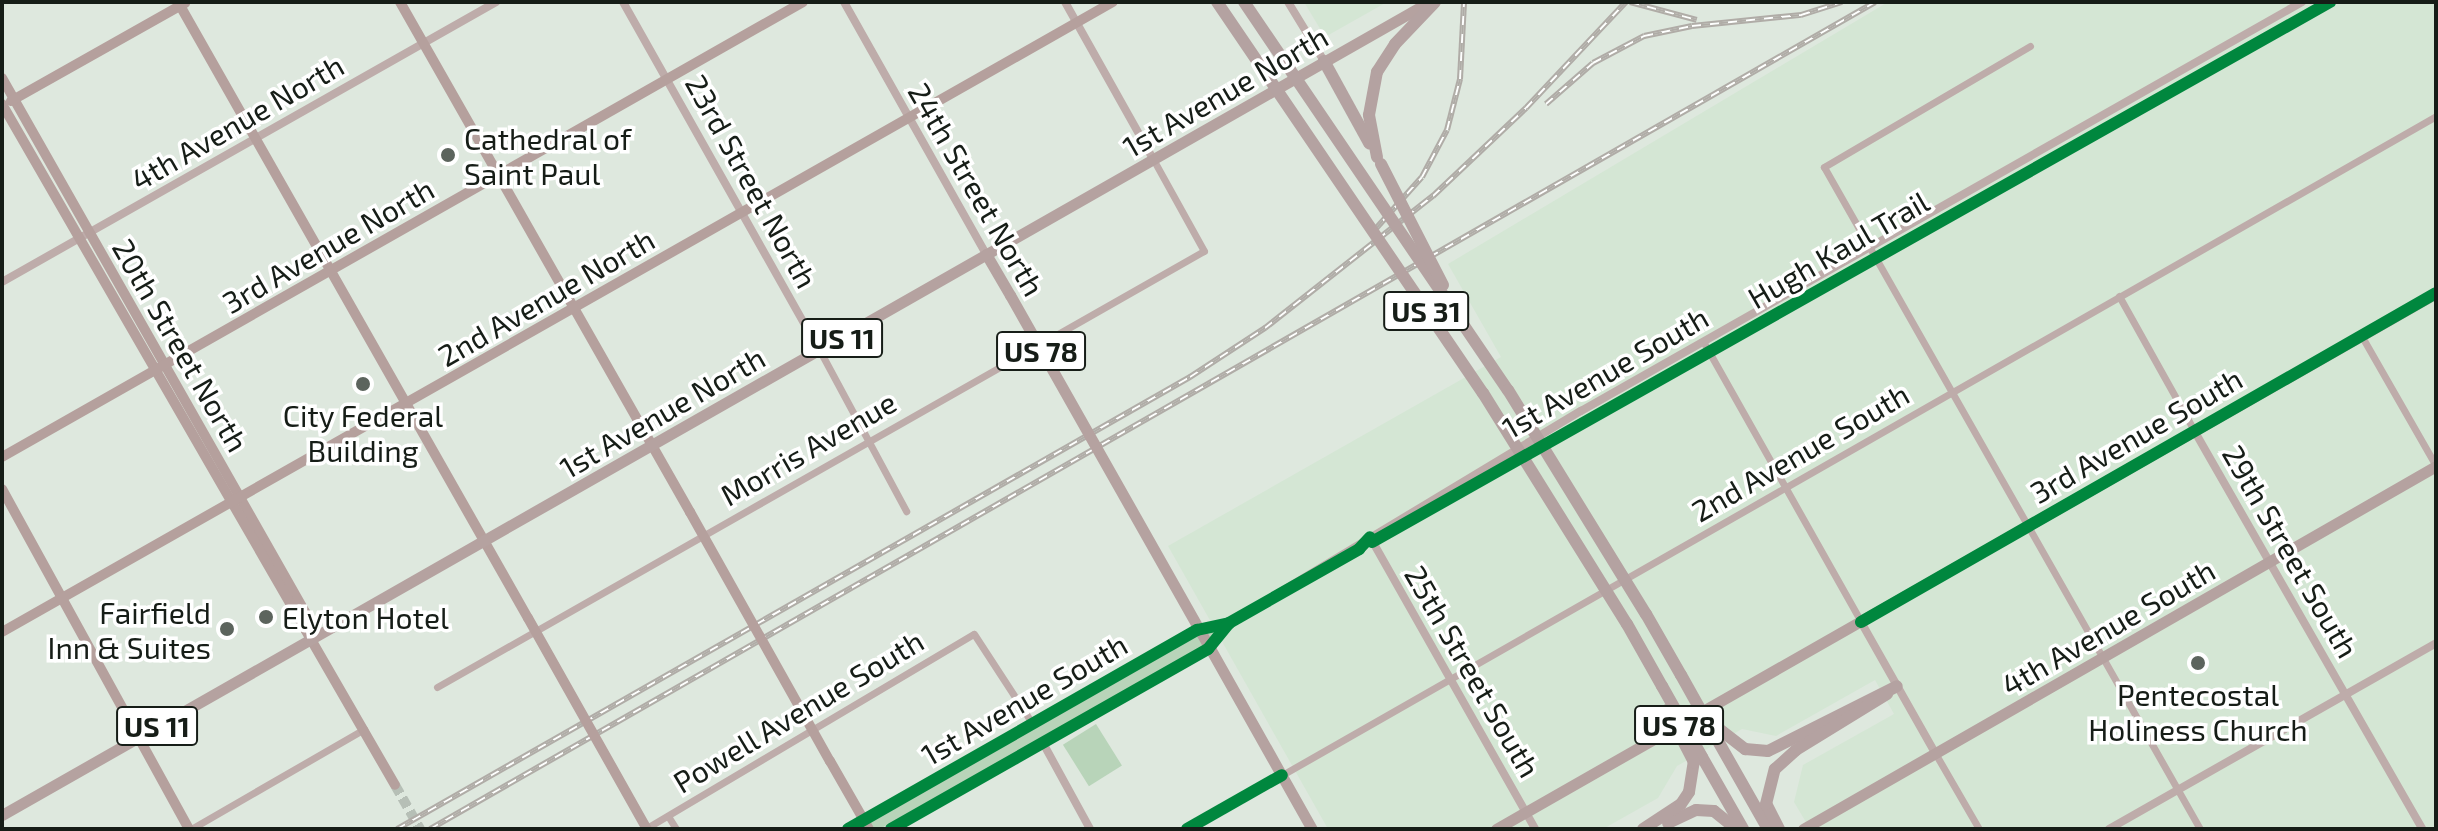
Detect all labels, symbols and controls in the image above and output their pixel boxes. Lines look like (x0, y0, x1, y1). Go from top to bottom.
street label: 1st Avenue North (1116, 18, 1334, 164)
street label: 4th Avenue North (124, 46, 350, 198)
street label: 23rd Street North (678, 68, 826, 294)
street label: 24th Street North (901, 76, 1053, 302)
place label: Cathedral of Saint Paul (464, 120, 632, 190)
marker: Cathedral of Saint Paul (439, 146, 457, 164)
street label: 3rd Avenue North (216, 170, 440, 320)
street label: Hugh Kaul Trail (1740, 182, 1936, 316)
street label: 2nd Avenue North (431, 220, 661, 374)
street label: 20th Street North (106, 232, 256, 458)
road number: US 31 (1382, 287, 1470, 335)
street label: 1st Avenue South (1495, 298, 1715, 446)
road number: US 11 (800, 314, 884, 362)
road number: US 78 (995, 327, 1087, 375)
street label: 1st Avenue North (553, 339, 771, 485)
street label: 3rd Avenue South (2023, 360, 2249, 510)
marker: City Federal Building (354, 375, 372, 393)
street label: 2nd Avenue South (1685, 375, 1915, 529)
street label: Morris Avenue (714, 383, 902, 513)
place label: City Federal Building (282, 397, 444, 468)
street label: 29th Street South (2216, 438, 2366, 664)
street label: 4th Avenue South (1995, 551, 2221, 703)
street label: 25th Street South (1398, 559, 1548, 783)
place label: Fairfield Inn & Suites (48, 594, 211, 664)
place label: Elyton Hotel (282, 599, 449, 635)
marker: Elyton Hotel (257, 608, 275, 626)
marker: Fairfield Inn & Suites (218, 620, 236, 638)
street label: Powell Avenue South (666, 622, 930, 800)
street label: 1st Avenue South (914, 625, 1134, 773)
marker: Pentecostal Holiness Church (2189, 654, 2207, 672)
place label: Pentecostal Holiness Church (2088, 676, 2308, 746)
road number: US 78 (1633, 701, 1725, 749)
road number: US 11 (115, 702, 199, 750)

